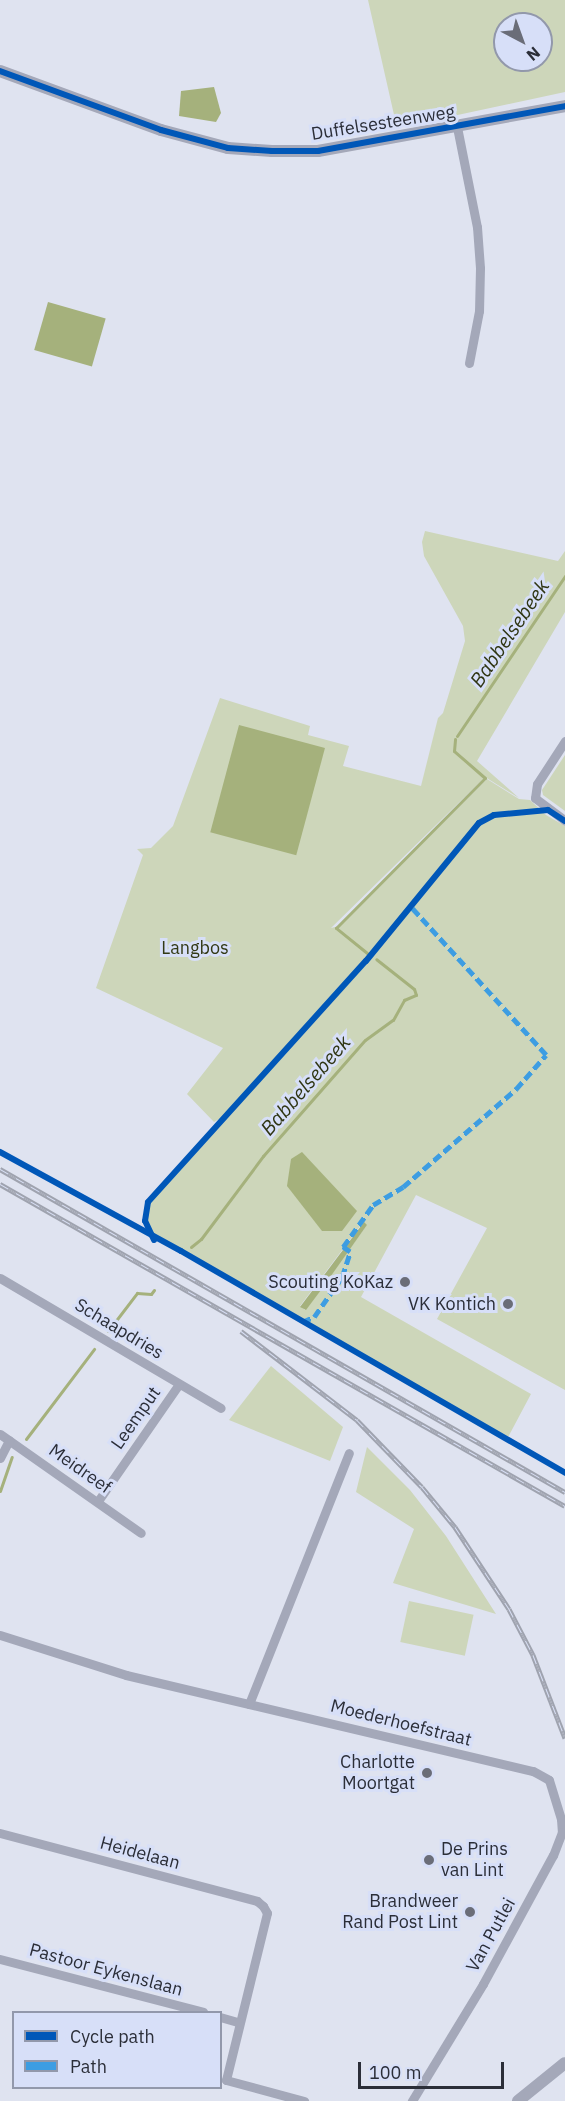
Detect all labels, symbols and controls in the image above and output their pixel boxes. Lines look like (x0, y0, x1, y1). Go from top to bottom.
north arrow (493, 12, 553, 72)
text: N (523, 43, 544, 65)
street label: Duffelsesteenweg (310, 101, 456, 145)
water label: Babbelsebeek (464, 575, 554, 691)
park label: Langbos (161, 937, 229, 959)
water label: Babbelsebeek (255, 1030, 355, 1140)
place label: Scouting KoKaz (268, 1271, 393, 1293)
marker: Scouting KoKaz (398, 1275, 412, 1289)
place label: VK Kontich (408, 1293, 496, 1315)
street label: Schaapdries (71, 1294, 167, 1364)
marker: VK Kontich (501, 1297, 515, 1311)
street label: Leemput (107, 1383, 165, 1453)
street label: Meidreef (45, 1440, 115, 1498)
street label: Moederhoefstraat (328, 1695, 474, 1751)
place label: Charlotte Moortgat (340, 1752, 415, 1794)
marker: Charlotte Moortgat (420, 1766, 434, 1780)
street label: Heidelaan (98, 1832, 182, 1874)
place label: De Prins van Lint (441, 1839, 508, 1882)
marker: De Prins van Lint (422, 1853, 436, 1867)
place label: Brandweer Rand Post Lint (342, 1891, 458, 1934)
street label: Van Putlei (462, 1894, 520, 1976)
marker: Brandweer Rand Post Lint (463, 1905, 477, 1919)
street label: Pastoor Eykenslaan (27, 1939, 185, 2001)
legend (12, 2011, 222, 2089)
text: Cycle path (70, 2025, 155, 2048)
scale bar (361, 2050, 506, 2088)
text: Path (70, 2055, 107, 2078)
text: 100 m (369, 2061, 421, 2084)

